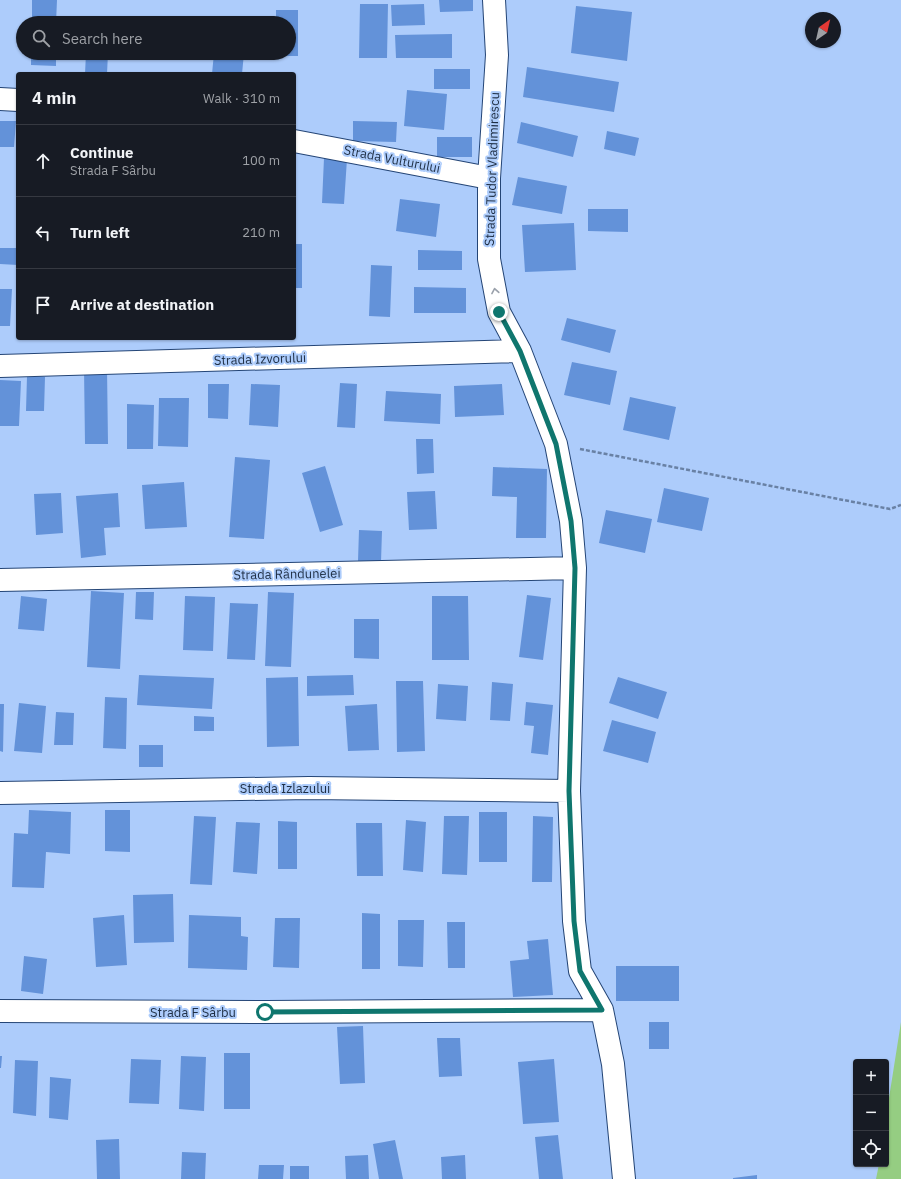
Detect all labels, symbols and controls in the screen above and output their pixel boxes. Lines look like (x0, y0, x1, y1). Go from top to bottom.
north arrow (805, 12, 841, 48)
search box (16, 16, 296, 60)
icon: search (30, 27, 52, 49)
text: Search here (62, 29, 142, 48)
text: 4 min (32, 87, 76, 109)
text: Walk · 310 m (203, 90, 280, 107)
street label: Strada Tudor Vladimirescu (481, 92, 503, 246)
street label: Strada Vulturului (342, 141, 442, 177)
text: Continue (70, 143, 134, 162)
icon: ahead (32, 150, 54, 172)
text: 100 m (242, 152, 280, 169)
text: Strada F Sârbu (70, 162, 156, 179)
icon: left (32, 222, 54, 244)
text: Turn left (70, 223, 130, 242)
text: 210 m (242, 224, 280, 241)
one-way arrow (491, 288, 500, 295)
icon: arrive (32, 294, 54, 316)
text: Arrive at destination (70, 295, 214, 314)
route end (490, 303, 508, 321)
street label: Strada Izvorului (213, 349, 307, 369)
street label: Strada Rândunelei (233, 565, 341, 583)
street label: Strada Izlazului (240, 780, 330, 797)
route start (256, 1003, 274, 1021)
street label: Strada F Sârbu (150, 1004, 236, 1021)
map controls (853, 1059, 889, 1167)
button: + (853, 1059, 889, 1095)
button: − (853, 1095, 889, 1131)
button: locate (853, 1131, 889, 1167)

